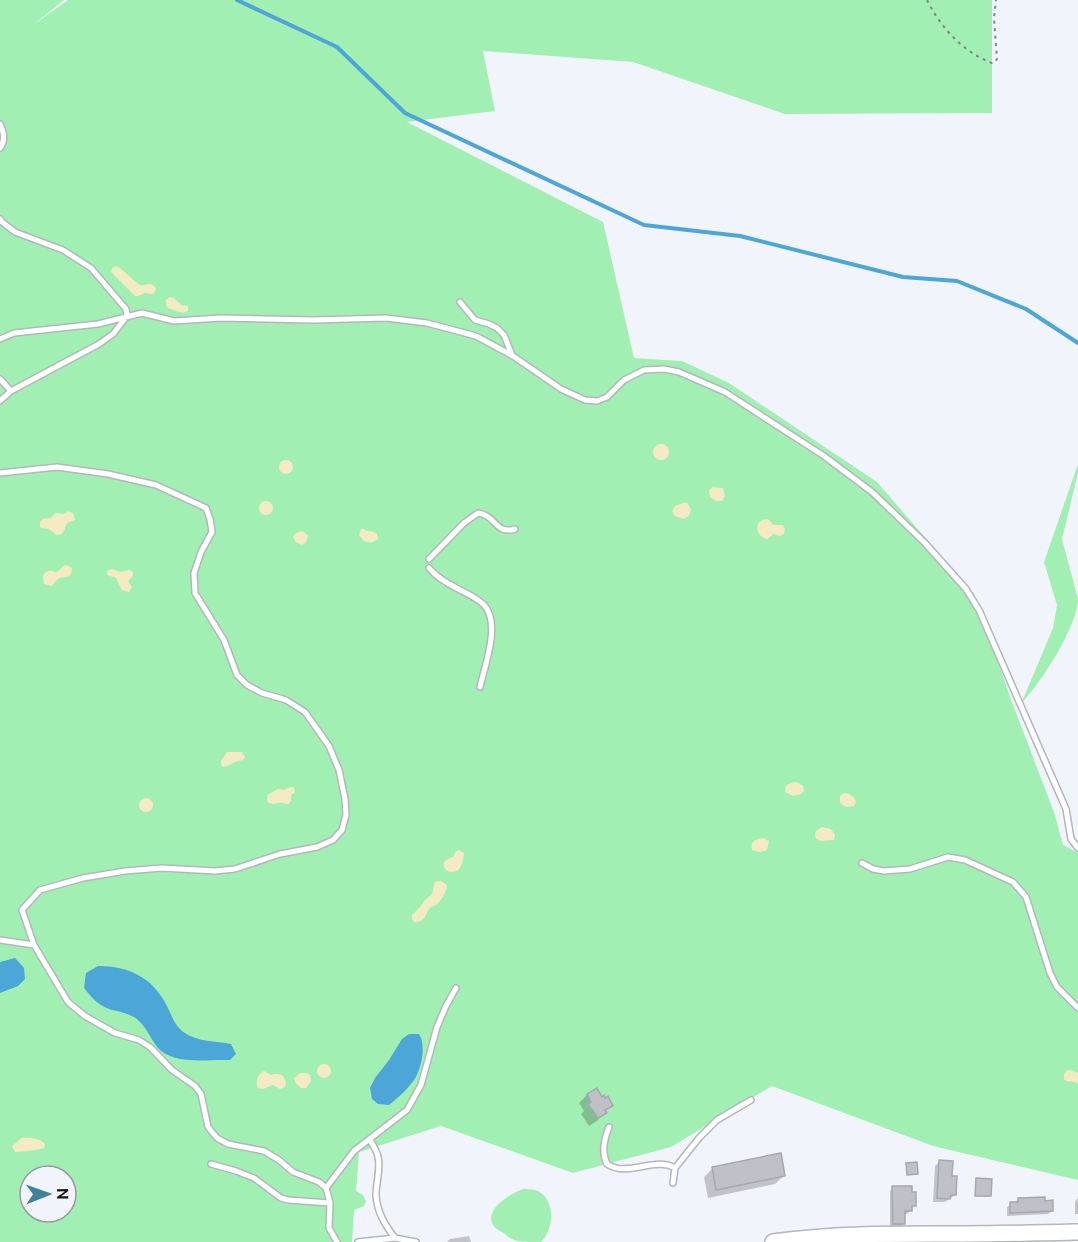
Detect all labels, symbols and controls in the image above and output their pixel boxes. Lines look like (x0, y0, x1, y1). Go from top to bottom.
north arrow (18, 1164, 78, 1224)
text: N (54, 1188, 72, 1200)

